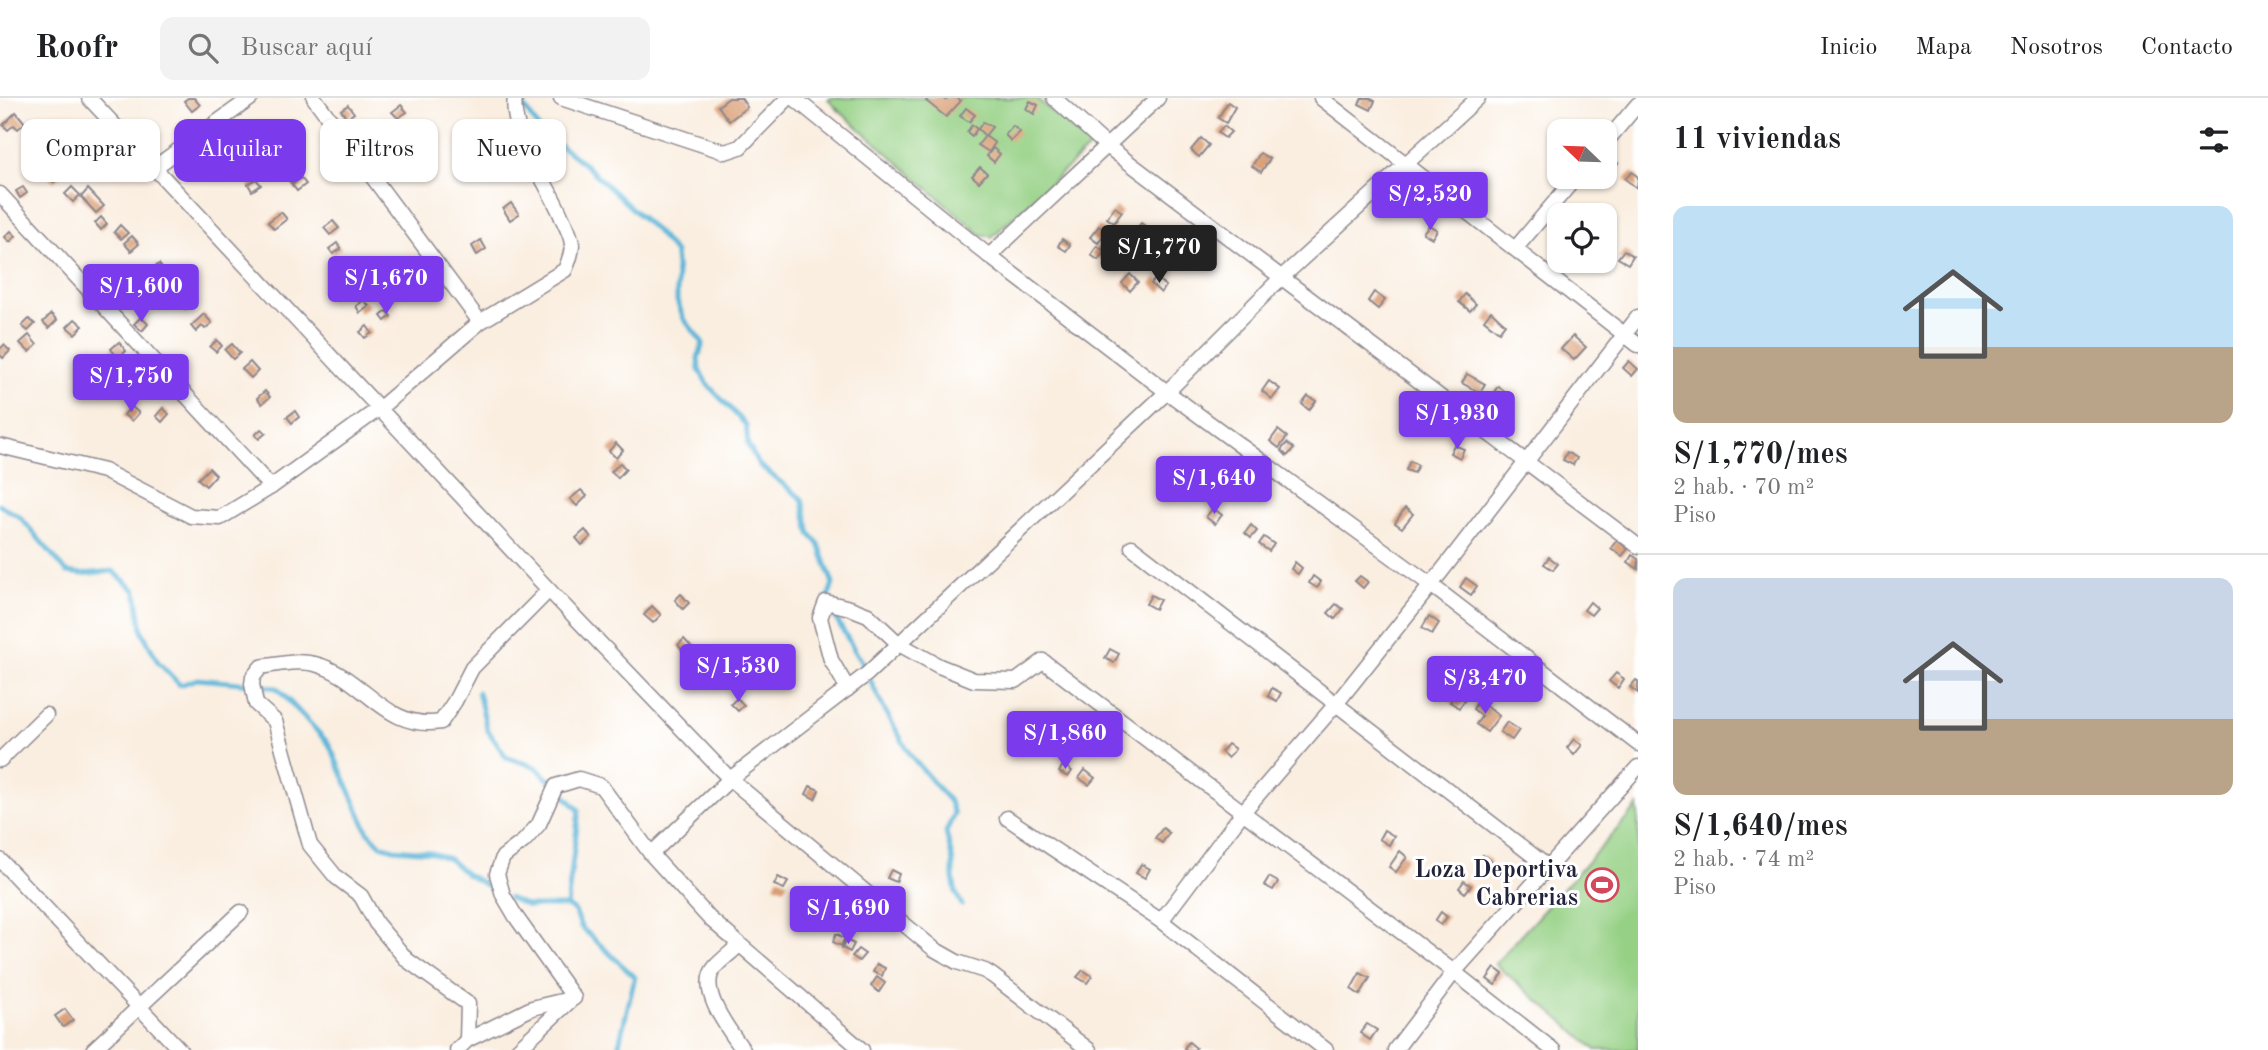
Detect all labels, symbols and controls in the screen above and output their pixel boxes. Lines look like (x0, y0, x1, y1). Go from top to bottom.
search box (160, 17, 650, 80)
icon: search (184, 29, 222, 67)
text: Roofr (35, 32, 118, 65)
text: Buscar aquí (240, 35, 372, 61)
text: Inicio (1820, 36, 1878, 60)
text: Mapa (1916, 36, 1972, 60)
text: Nosotros (2010, 36, 2103, 60)
text: Contacto (2141, 36, 2233, 60)
chip: Comprar (21, 119, 160, 182)
chip: Alquilar (174, 119, 306, 182)
chip: Filtros (320, 119, 438, 182)
chip: Nuevo (452, 119, 566, 182)
north arrow (1547, 119, 1617, 189)
map controls (1547, 119, 1617, 273)
icon: filters (2195, 121, 2233, 159)
text: 11 viviendas (1673, 125, 1841, 155)
pin: S/2,520 (1365, 172, 1495, 232)
text: S/2,520 (1388, 183, 1472, 206)
button: locate (1547, 203, 1617, 273)
pin: S/1,770 (1094, 226, 1224, 285)
text: S/1,770 (1117, 236, 1201, 259)
icon: home (1890, 251, 2016, 377)
pin: S/1,670 (321, 256, 451, 316)
pin: S/1,600 (76, 264, 206, 324)
text: S/1,670 (344, 267, 428, 290)
text: S/1,600 (99, 275, 183, 298)
pin: S/1,750 (66, 354, 196, 414)
text: S/1,750 (89, 365, 173, 388)
pin: S/1,930 (1392, 392, 1522, 451)
text: S/1,930 (1415, 402, 1499, 425)
text: S/1,770/mes (1673, 440, 1848, 470)
pin: S/1,640 (1149, 456, 1279, 516)
text: S/1,640 (1172, 467, 1256, 490)
text: 2 hab. · 70 m² (1673, 476, 1814, 499)
text: Piso (1673, 504, 1716, 527)
icon: home (1890, 623, 2016, 749)
pin: S/1,530 (673, 644, 803, 704)
text: S/1,530 (696, 655, 780, 678)
pin: S/3,470 (1420, 656, 1550, 716)
text: S/3,470 (1443, 667, 1527, 690)
pin: S/1,860 (1000, 712, 1130, 771)
text: S/1,860 (1023, 722, 1107, 745)
text: S/1,640/mes (1673, 812, 1848, 842)
text: 2 hab. · 74 m² (1673, 848, 1814, 871)
place label: Loza Deportiva Cabrerias (1414, 859, 1578, 911)
sports icon: Loza Deportiva Cabrerias (1583, 866, 1621, 904)
text: Piso (1673, 876, 1716, 899)
pin: S/1,690 (783, 886, 913, 946)
text: S/1,690 (806, 897, 890, 920)

